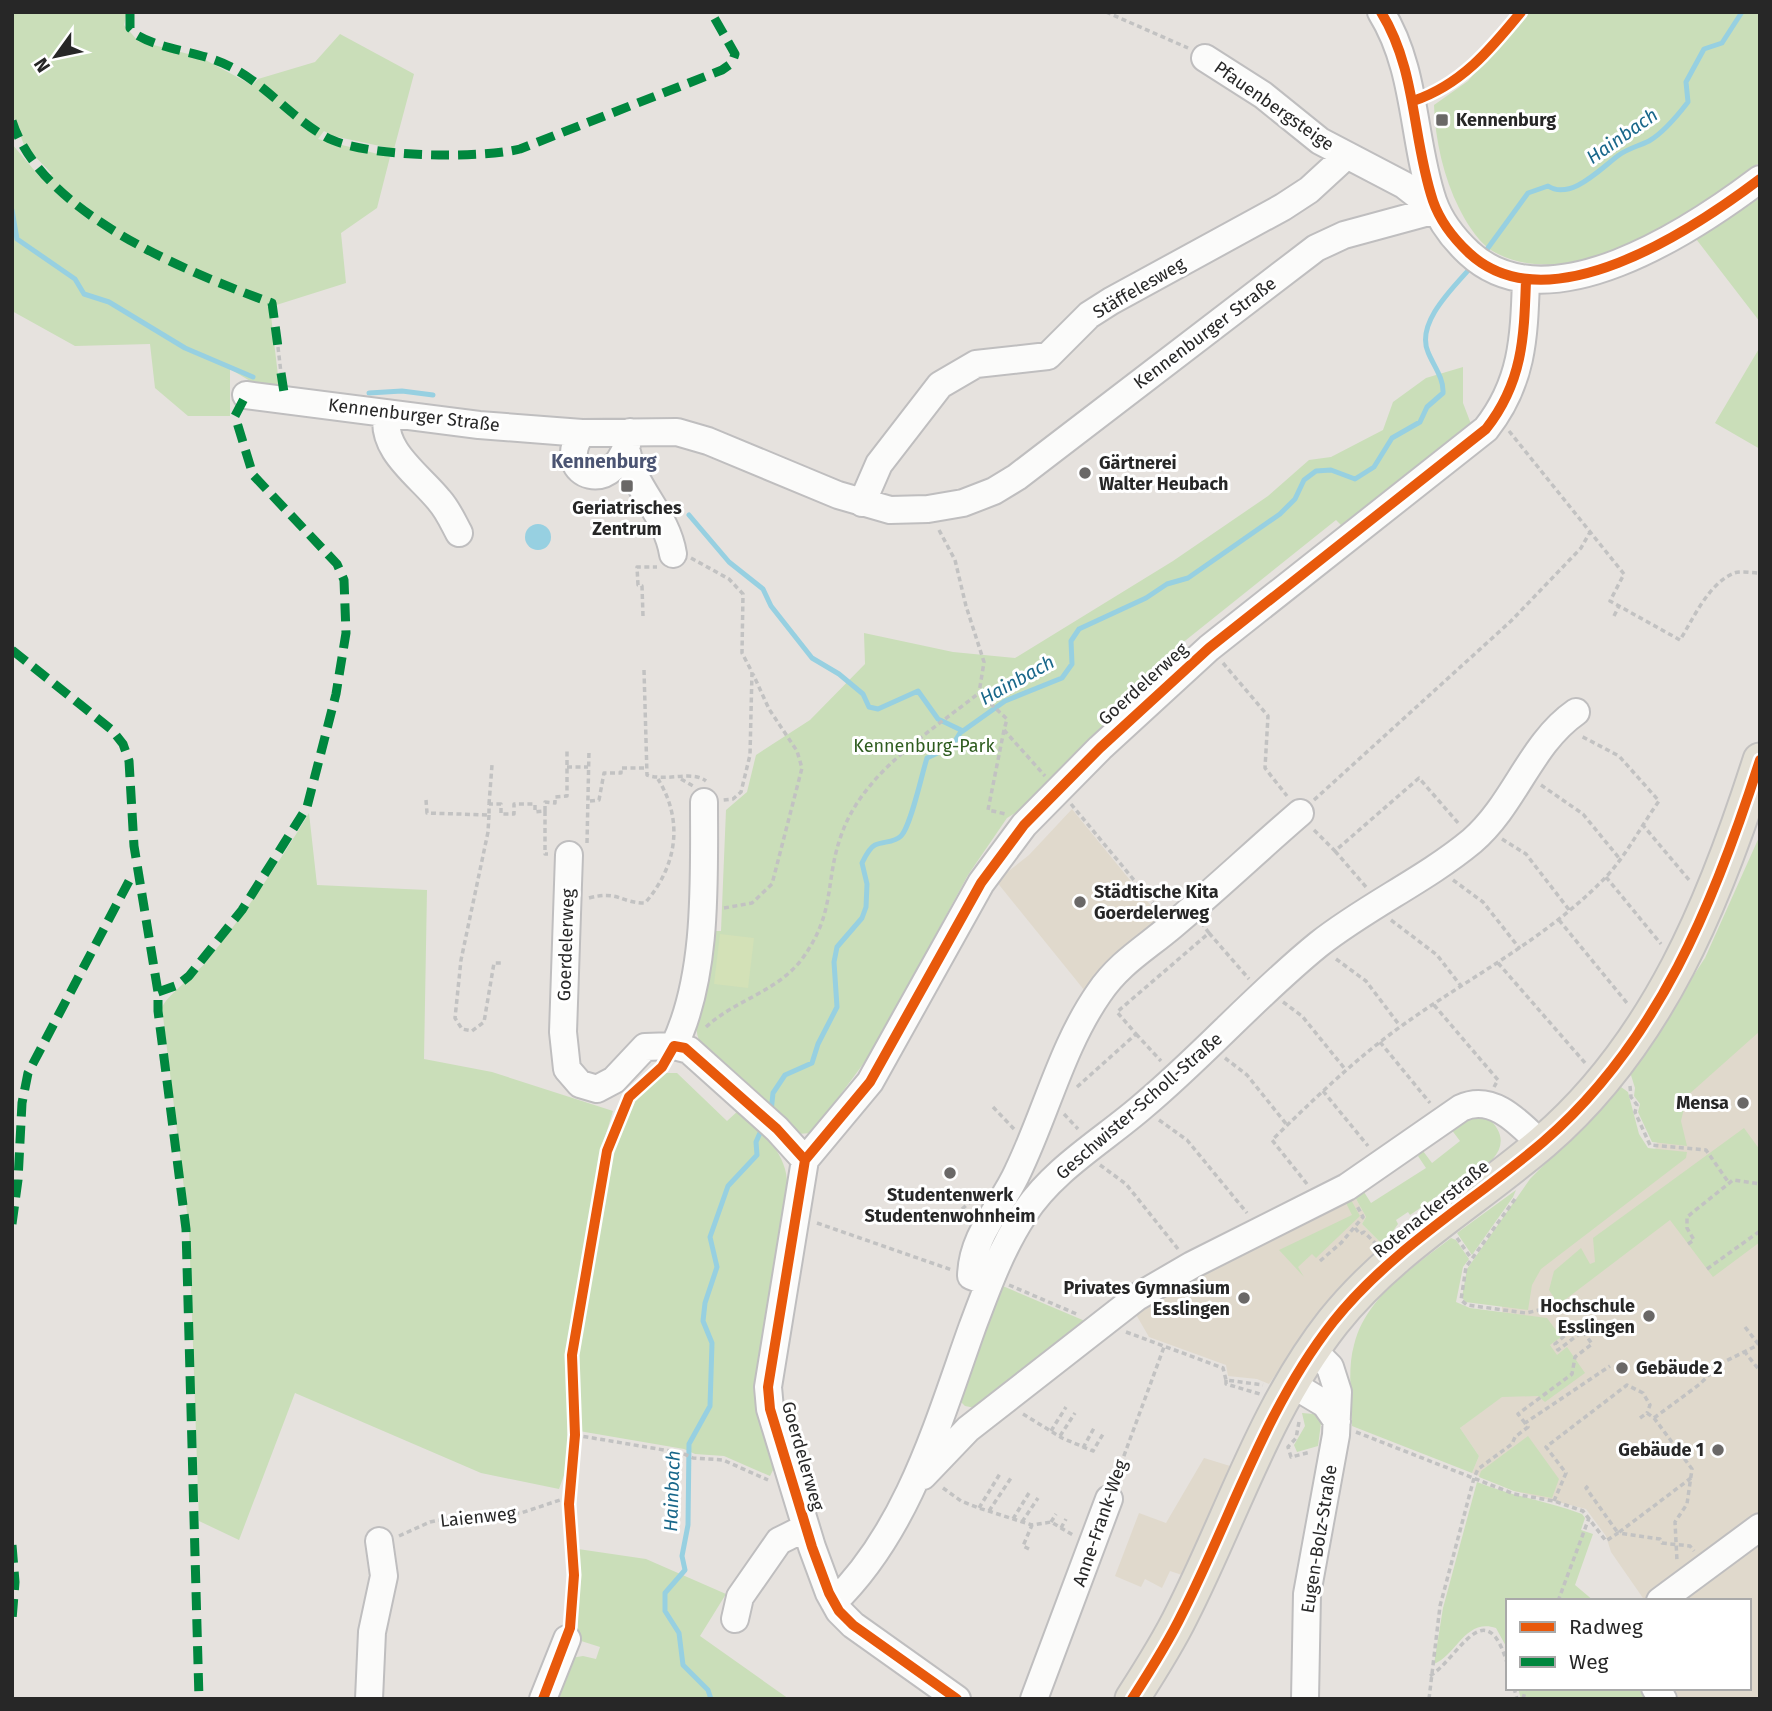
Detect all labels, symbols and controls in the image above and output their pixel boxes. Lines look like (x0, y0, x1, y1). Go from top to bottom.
north arrow (21, 21, 91, 91)
text: N (29, 53, 55, 77)
street label: Pfauenbergsteige (1210, 56, 1338, 156)
water label: Hainbach (1582, 103, 1662, 169)
place label: Kennenburg (1456, 109, 1556, 131)
marker: Kennenburg (1434, 112, 1450, 128)
street label: Stäffelesweg (1089, 252, 1190, 323)
street label: Kennenburger Straße (1129, 272, 1281, 394)
street label: Kennenburger Straße (327, 394, 501, 436)
district label: Kennenburg (551, 450, 657, 473)
place label: Gärtnerei Walter Heubach (1099, 452, 1228, 495)
marker: Gärtnerei Walter Heubach (1077, 465, 1093, 481)
marker: Geriatrisches Zentrum (619, 478, 635, 494)
place label: Geriatrisches Zentrum (572, 497, 682, 540)
street label: Goerdelerweg (1094, 638, 1193, 730)
water label: Hainbach (976, 650, 1058, 710)
park label: Kennenburg-Park (853, 735, 995, 757)
place label: Städtische Kita Goerdelerweg (1094, 881, 1219, 924)
street label: Goerdelerweg (553, 888, 579, 1002)
marker: Städtische Kita Goerdelerweg (1072, 894, 1088, 910)
street label: Geschwister-Scholl-Straße (1051, 1028, 1227, 1184)
place label: Mensa (1676, 1092, 1729, 1114)
marker: Mensa (1735, 1095, 1751, 1111)
street label: Rotenackerstraße (1368, 1155, 1494, 1263)
marker: Studentenwerk Studentenwohnheim (942, 1165, 958, 1181)
place label: Studentenwerk Studentenwohnheim (865, 1184, 1035, 1227)
place label: Privates Gymnasium Esslingen (1064, 1277, 1230, 1320)
marker: Privates Gymnasium Esslingen (1236, 1290, 1252, 1306)
place label: Hochschule Esslingen (1540, 1295, 1635, 1338)
marker: Hochschule Esslingen (1641, 1308, 1657, 1324)
place label: Gebäude 2 (1636, 1357, 1723, 1379)
marker: Gebäude 2 (1614, 1360, 1630, 1376)
street label: Goerdelerweg (777, 1399, 829, 1514)
place label: Gebäude 1 (1618, 1439, 1704, 1461)
marker: Gebäude 1 (1710, 1442, 1726, 1458)
water label: Hainbach (659, 1450, 685, 1532)
street label: Anne-Frank-Weg (1068, 1456, 1132, 1589)
street label: Eugen-Bolz-Straße (1296, 1463, 1342, 1615)
street label: Laienweg (439, 1502, 518, 1532)
legend (1506, 1599, 1751, 1690)
text: Radweg (1569, 1614, 1643, 1640)
text: Weg (1569, 1649, 1609, 1675)

